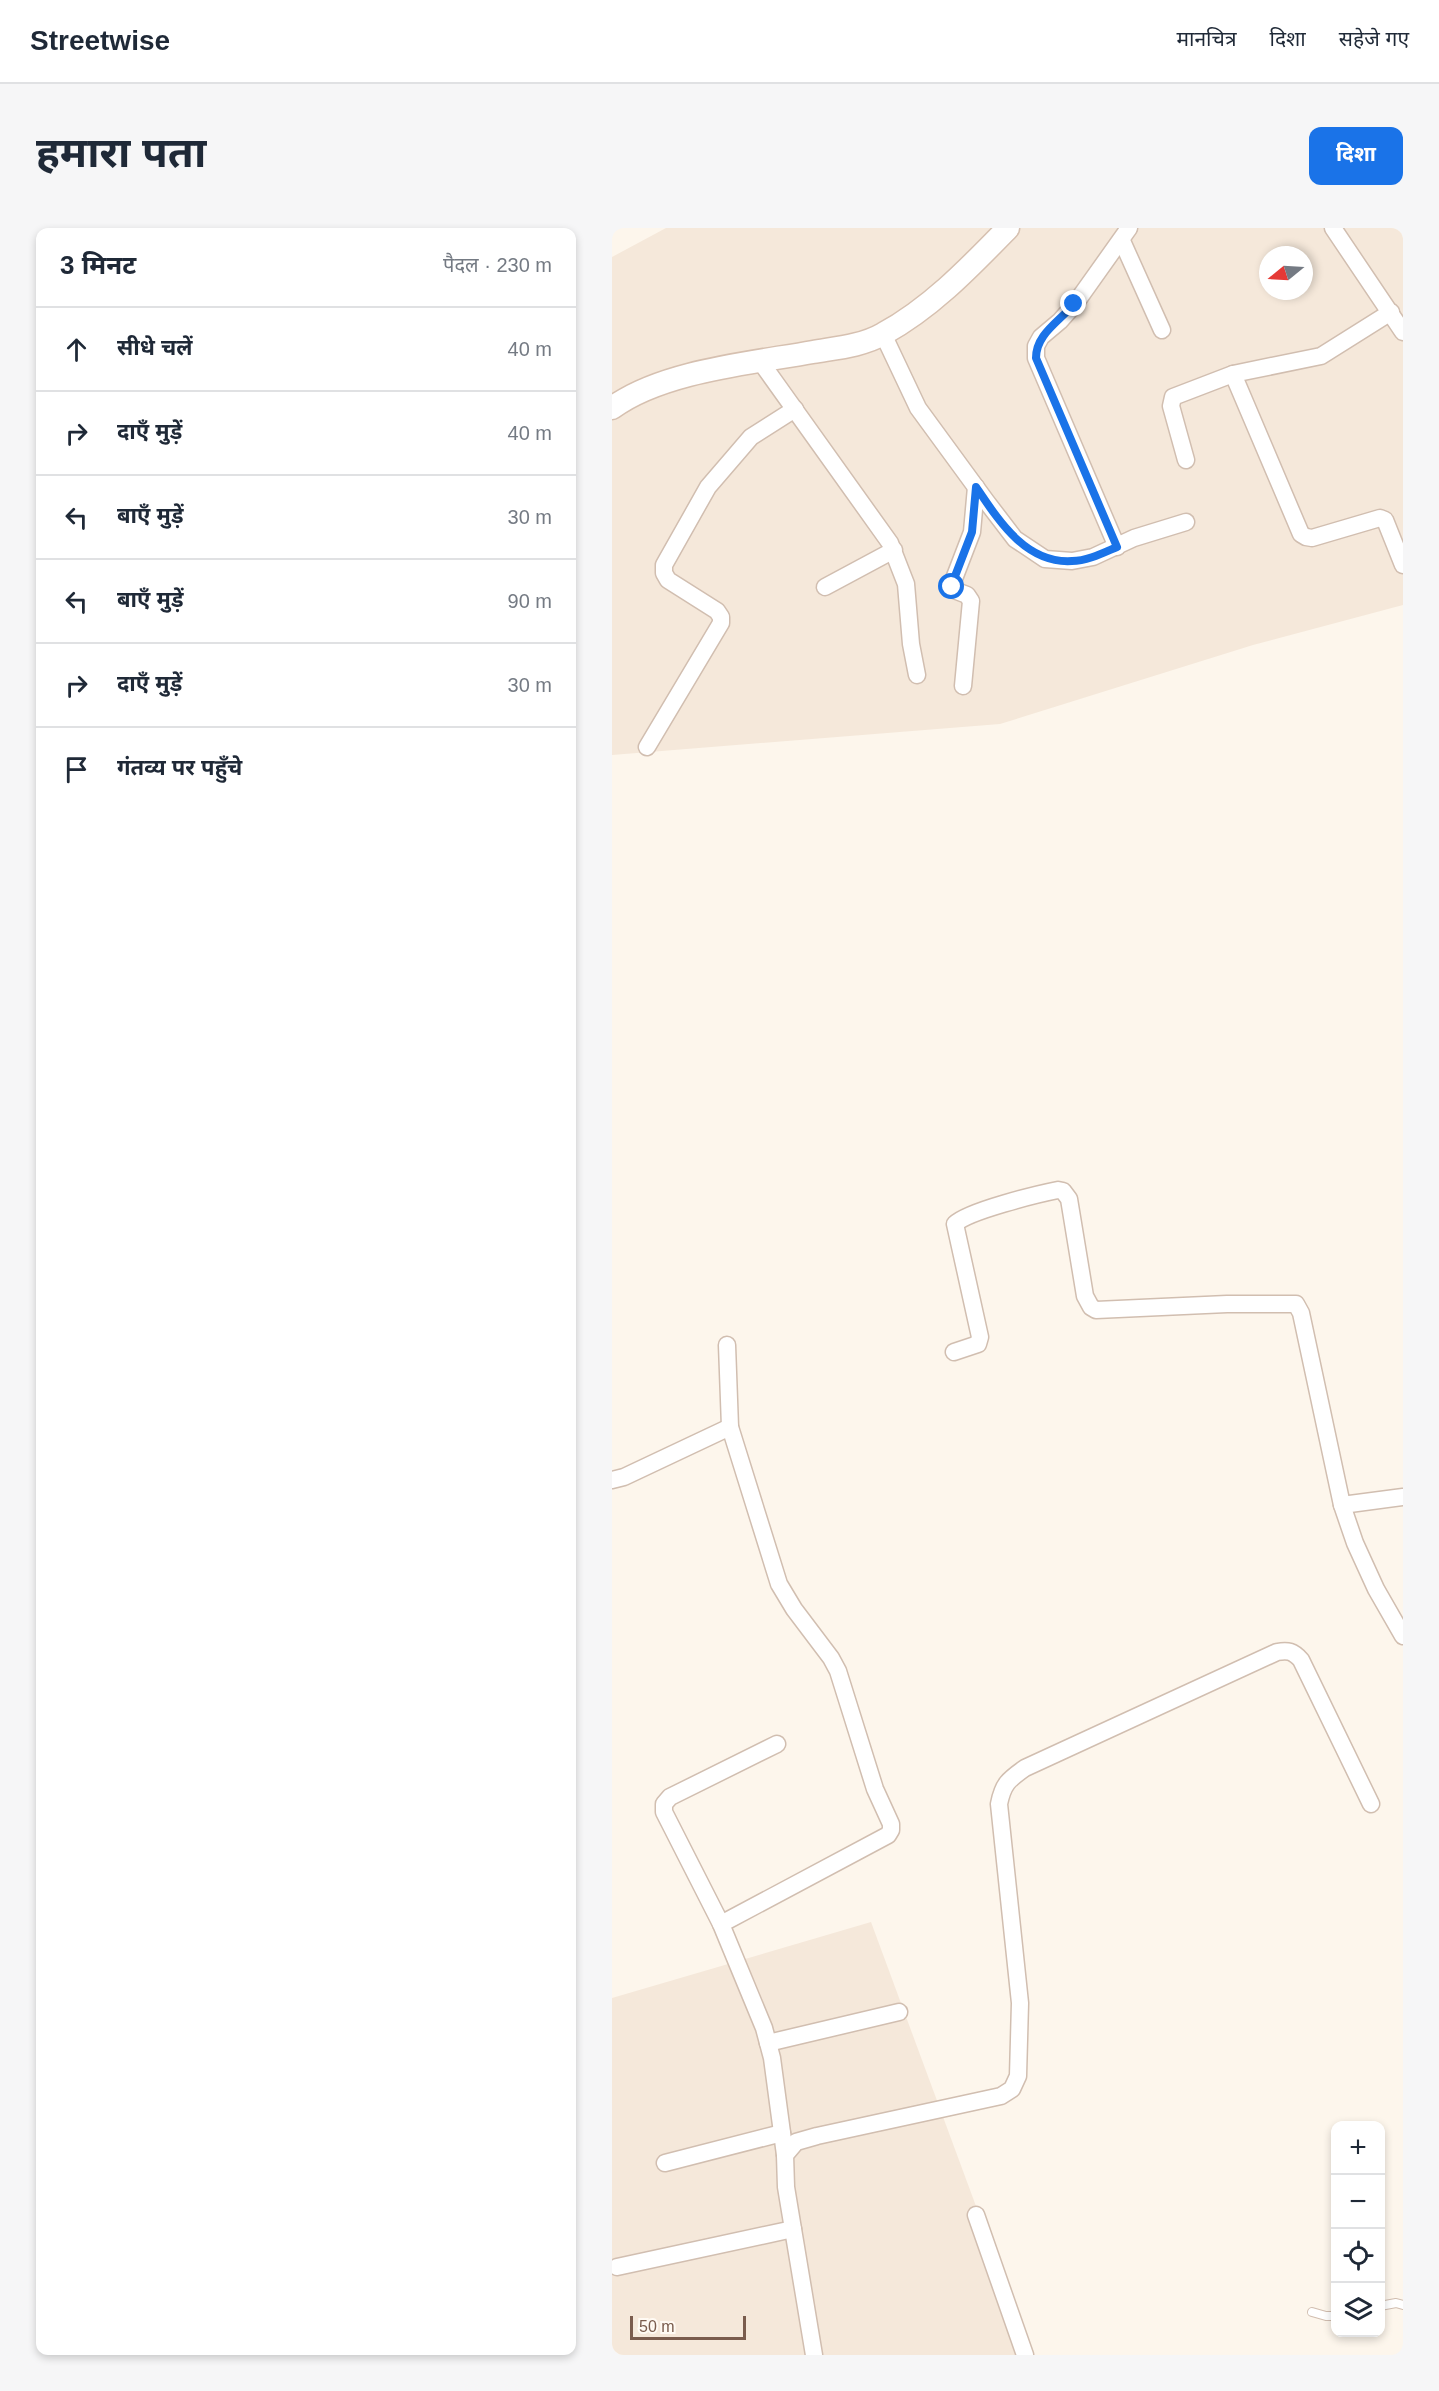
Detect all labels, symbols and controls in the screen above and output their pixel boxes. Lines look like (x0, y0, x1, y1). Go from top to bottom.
text: Streetwise (30, 25, 170, 56)
text: मानचित्र (1176, 27, 1236, 50)
text: दिशा (1269, 27, 1306, 50)
text: सहेजे गए (1339, 27, 1409, 50)
button: दिशा (1309, 127, 1403, 185)
text: हमारा पता (36, 129, 206, 176)
north arrow (1259, 246, 1313, 300)
text: 3 मिनट (60, 250, 136, 280)
text: पैदल · 230 m (443, 254, 552, 276)
route end (1060, 290, 1086, 316)
icon: ahead (60, 333, 93, 366)
text: सीधे चलें (117, 335, 192, 360)
text: 40 m (508, 338, 552, 360)
icon: right (60, 417, 93, 450)
text: दाएँ मुड़ें (117, 419, 182, 444)
text: 40 m (508, 422, 552, 444)
icon: left (60, 501, 93, 534)
text: बाएँ मुड़ें (117, 503, 183, 528)
text: 30 m (508, 506, 552, 528)
route start (938, 573, 964, 599)
icon: left (60, 585, 93, 618)
text: बाएँ मुड़ें (117, 587, 183, 612)
text: 90 m (508, 590, 552, 612)
icon: right (60, 669, 93, 702)
text: दाएँ मुड़ें (117, 671, 182, 696)
text: 30 m (508, 674, 552, 696)
icon: arrive (60, 753, 93, 786)
text: गंतव्य पर पहुँचे (117, 755, 242, 780)
map controls (1331, 2121, 1385, 2337)
button: + (1331, 2121, 1385, 2175)
button: − (1331, 2175, 1385, 2229)
button: locate (1331, 2229, 1385, 2283)
button: layers (1331, 2283, 1385, 2337)
scale bar (630, 2313, 746, 2340)
text: 50 m (639, 2318, 675, 2335)

